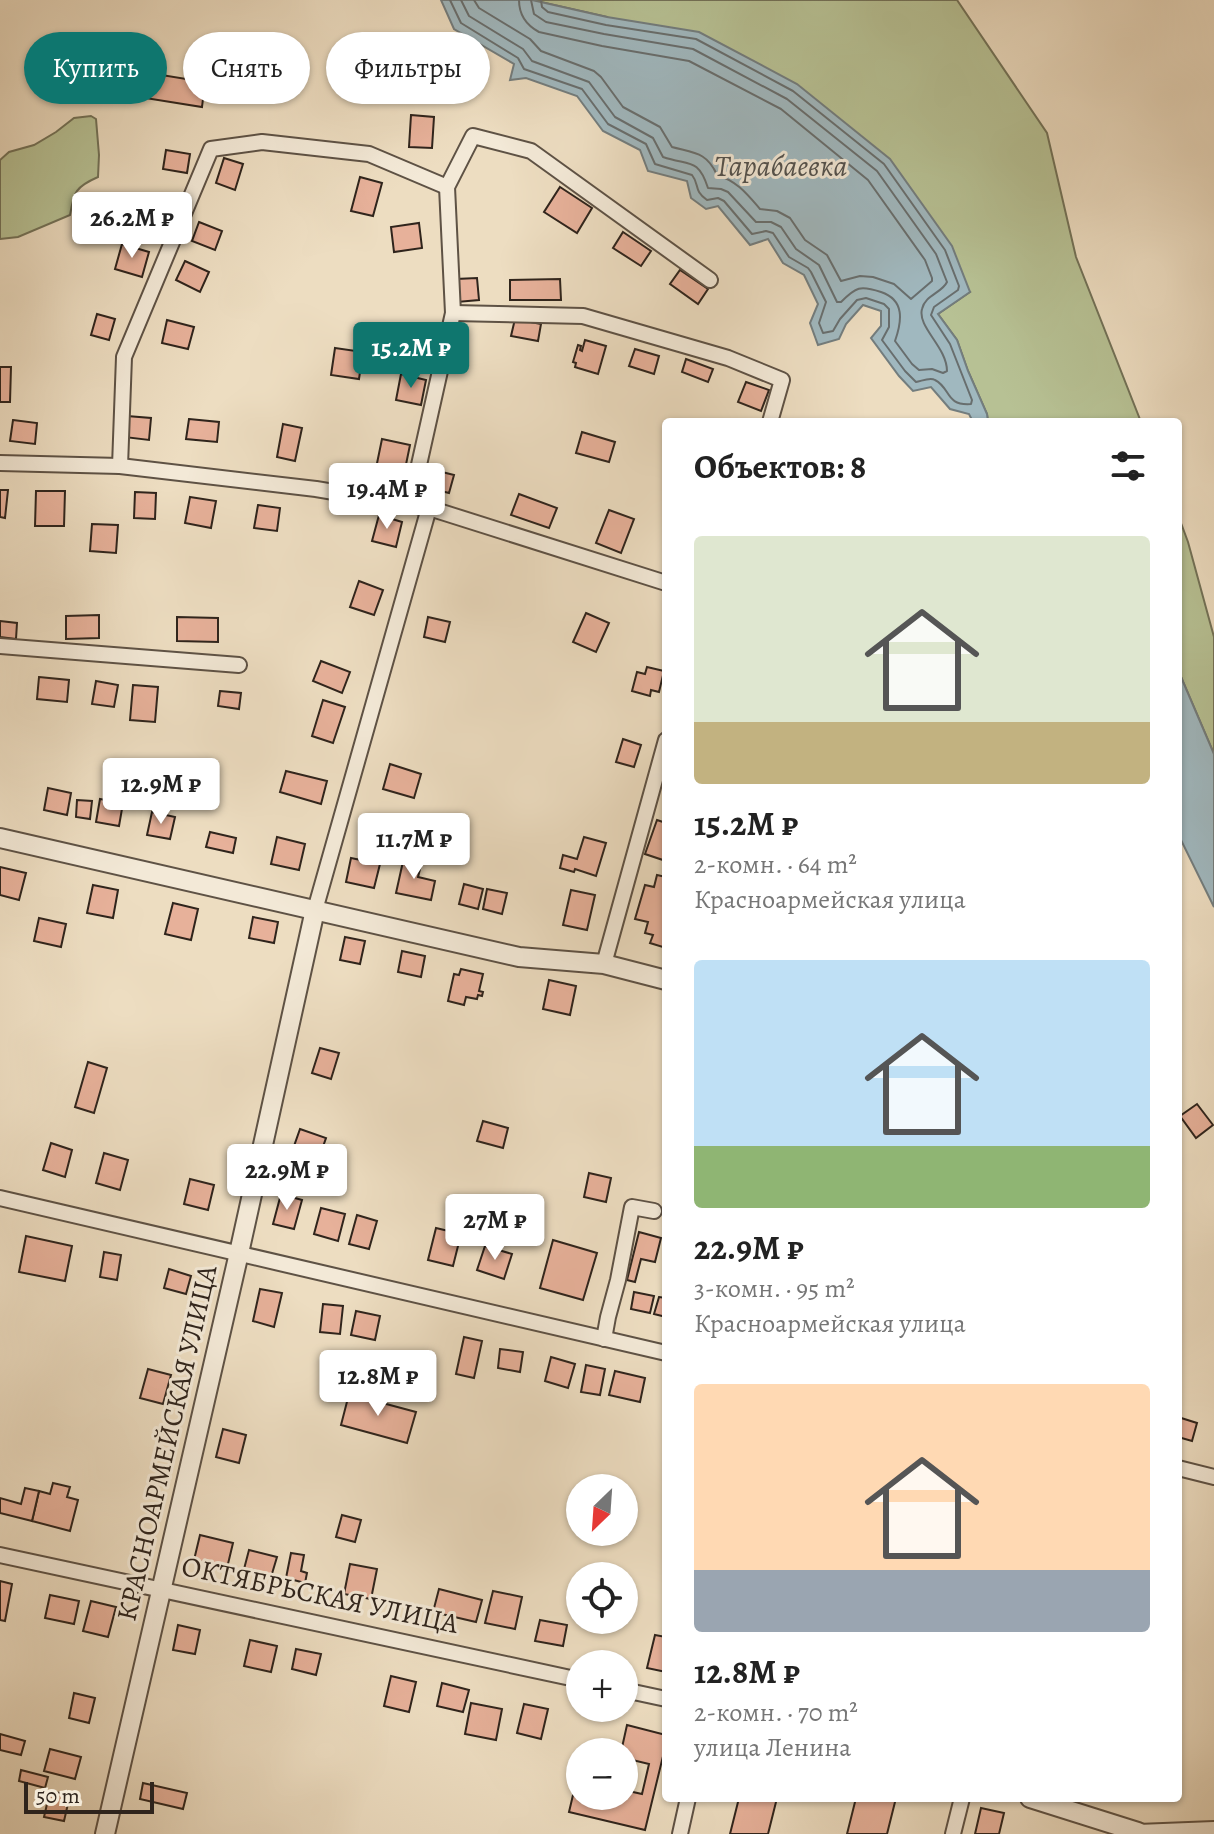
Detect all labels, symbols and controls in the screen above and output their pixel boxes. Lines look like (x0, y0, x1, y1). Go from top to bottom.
chip: Купить (24, 32, 167, 104)
chip: Снять (183, 32, 310, 104)
chip: Фильтры (326, 32, 490, 104)
water label: Тарабаевка (715, 146, 847, 186)
pin: 26.2M ₽ (58, 192, 206, 260)
text: 26.2M ₽ (90, 200, 174, 235)
pin: 15.2M ₽ (337, 322, 485, 390)
text: 15.2M ₽ (371, 330, 451, 365)
text: Объектов: 8 (694, 443, 866, 490)
icon: filters (1106, 444, 1150, 488)
pin: 19.4M ₽ (313, 463, 461, 531)
text: 19.4M ₽ (347, 471, 427, 506)
icon: home (850, 588, 994, 732)
pin: 12.9M ₽ (87, 758, 235, 826)
text: 12.9M ₽ (121, 766, 201, 801)
text: 15.2M ₽ (694, 800, 798, 847)
pin: 11.7M ₽ (340, 813, 488, 881)
text: 11.7M ₽ (376, 821, 452, 856)
text: 2-комн. · 64 m² (694, 847, 857, 882)
text: Красноармейская улица (694, 882, 966, 917)
icon: home (850, 1012, 994, 1156)
pin: 22.9M ₽ (213, 1144, 361, 1212)
text: 22.9M ₽ (245, 1152, 329, 1187)
pin: 27M ₽ (439, 1194, 551, 1262)
text: 27M ₽ (463, 1202, 527, 1237)
text: 22.9M ₽ (694, 1224, 804, 1271)
street label: КРАСНОАРМЕЙСКАЯ УЛИЦА (108, 1261, 227, 1625)
text: 3-комн. · 95 m² (694, 1271, 855, 1306)
text: Красноармейская улица (694, 1306, 966, 1341)
pin: 12.8M ₽ (304, 1350, 452, 1418)
text: 12.8M ₽ (337, 1358, 419, 1393)
icon: home (850, 1436, 994, 1580)
north arrow (566, 1474, 638, 1546)
map controls (566, 1474, 638, 1810)
street label: ОКТЯБРЬСКАЯ УЛИЦА (178, 1547, 462, 1643)
button: locate (566, 1562, 638, 1634)
text: 12.8M ₽ (694, 1648, 800, 1695)
button: + (566, 1650, 638, 1722)
text: 2-комн. · 70 m² (694, 1695, 858, 1730)
text: улица Ленина (694, 1730, 851, 1765)
button: − (566, 1738, 638, 1810)
scale bar (24, 1778, 154, 1814)
text: 50 m (36, 1781, 80, 1811)

